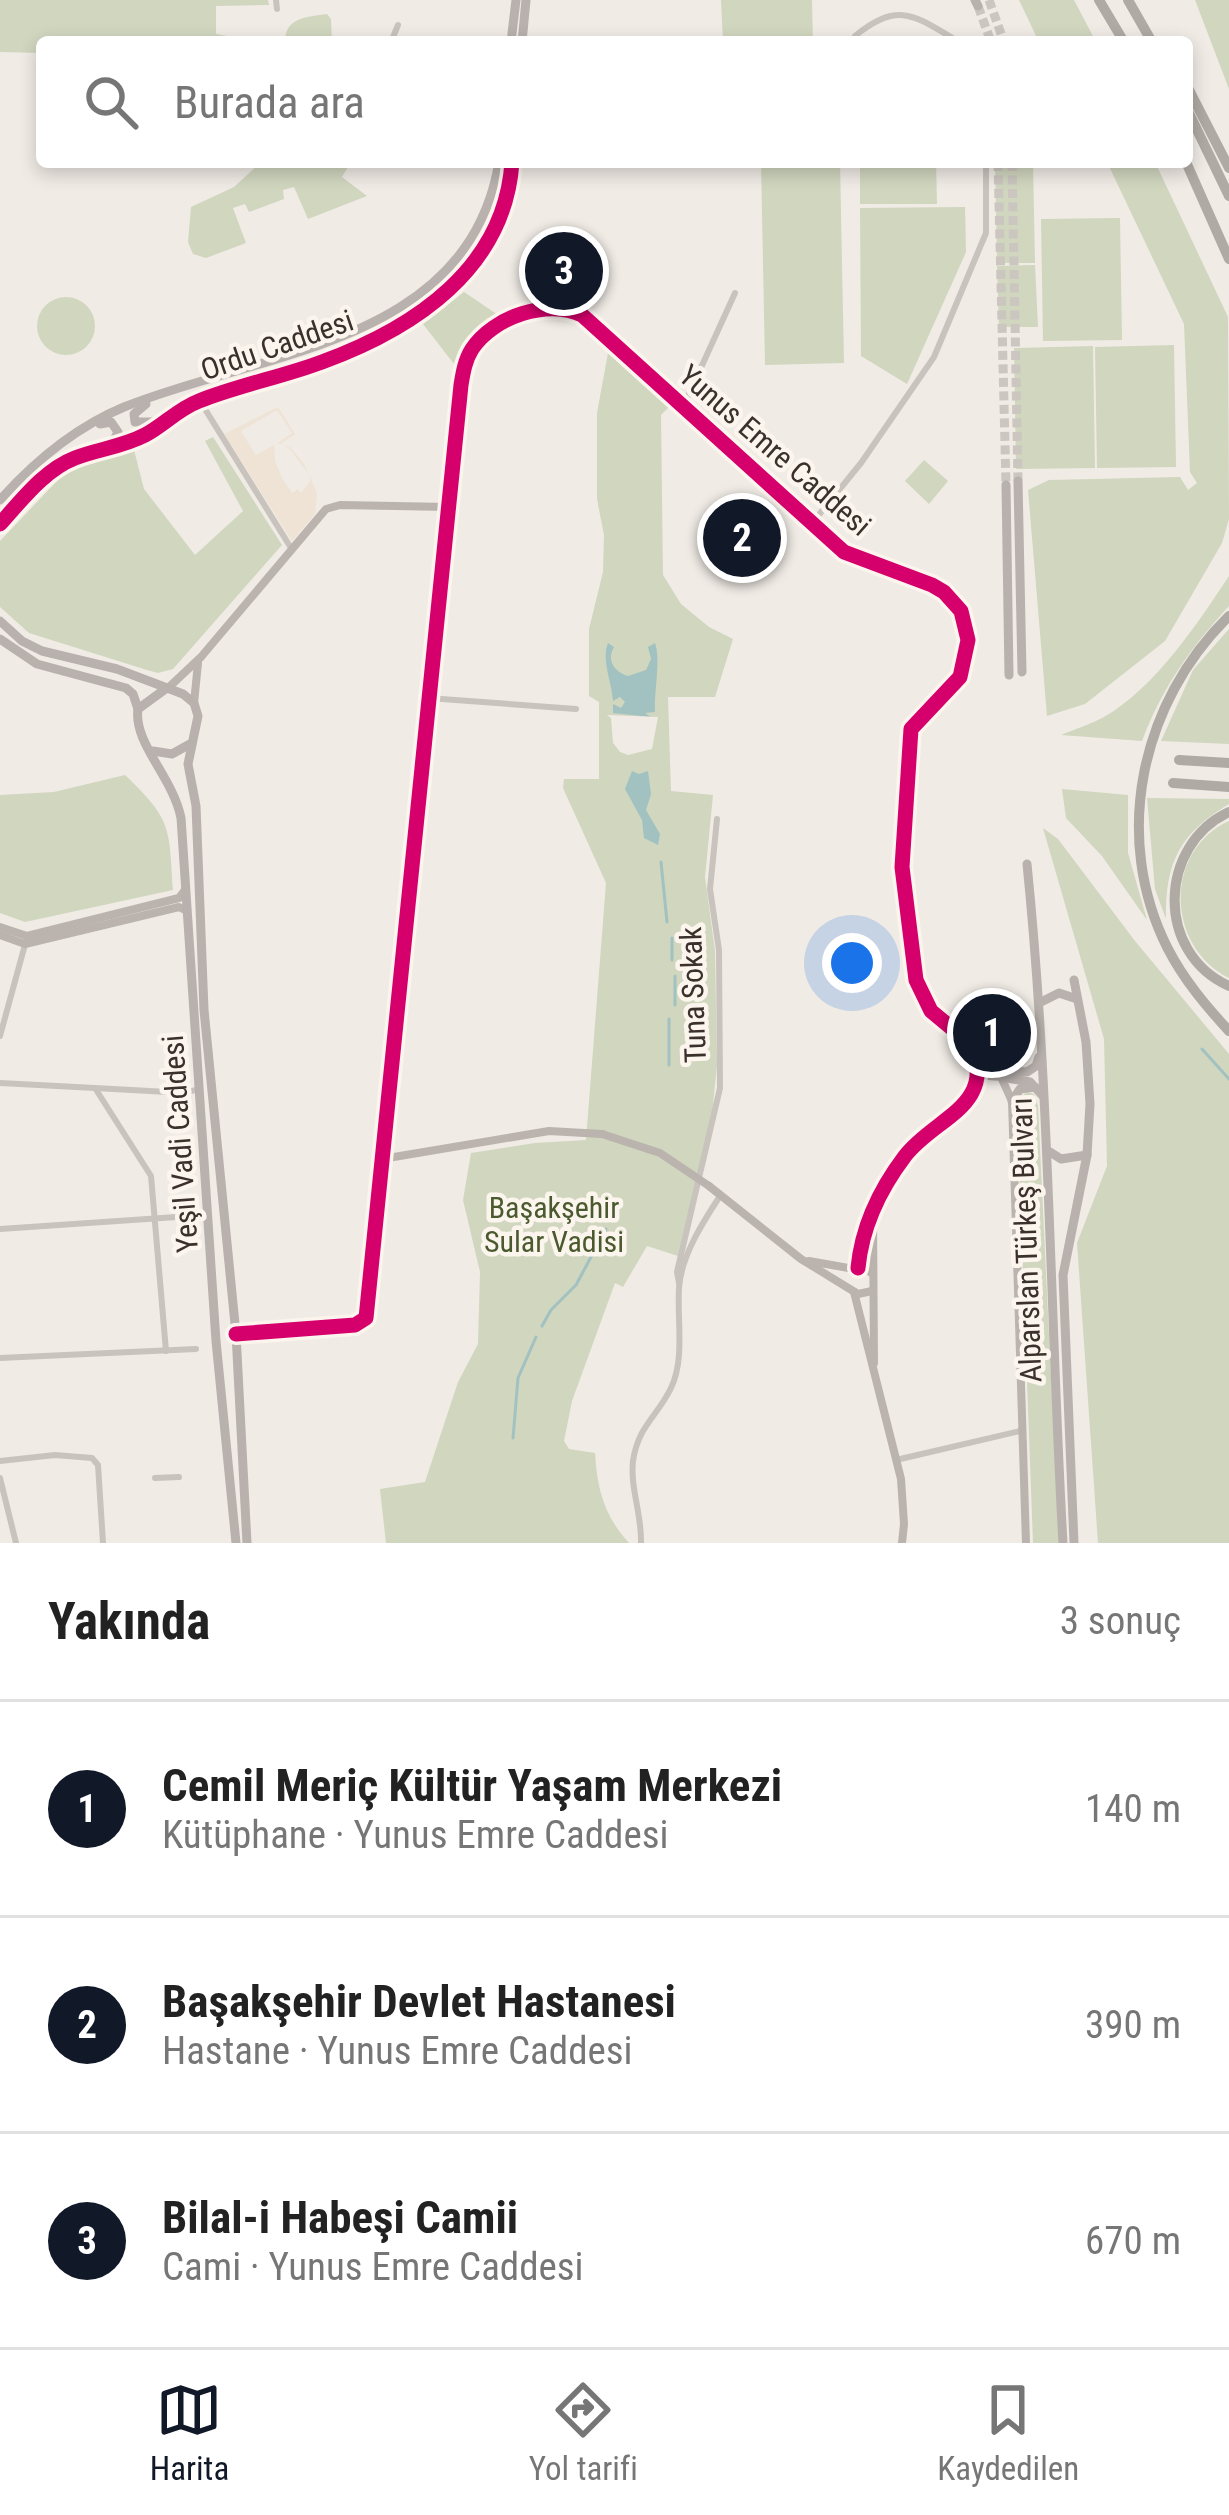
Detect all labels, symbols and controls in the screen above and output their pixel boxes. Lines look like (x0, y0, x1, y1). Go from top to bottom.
search box (36, 36, 1193, 168)
icon: search (78, 69, 144, 135)
text: Burada ara (174, 76, 365, 129)
pin: 3 (525, 226, 603, 316)
street label: Ordu Caddesi (196, 303, 358, 387)
street label: Yunus Emre Caddesi (672, 357, 878, 543)
pin: 2 (703, 493, 781, 583)
street label: Tuna Sokak (673, 926, 713, 1064)
your location (822, 933, 882, 993)
pin: 1 (953, 988, 1031, 1078)
street label: Yeşil Vadi Caddesi (155, 1034, 205, 1254)
street label: Alparslan Türkeş Bulvarı (1004, 1097, 1048, 1383)
park label: Başakşehir Sular Vadisi (484, 1190, 624, 1259)
text: Yakında (48, 1592, 210, 1651)
text: 3 sonuç (1060, 1598, 1181, 1644)
text: Cemil Meriç Kültür Yaşam Merkezi (162, 1759, 782, 1812)
text: 1 (77, 1786, 97, 1832)
text: 140 m (1085, 1786, 1181, 1832)
text: Kütüphane · Yunus Emre Caddesi (162, 1812, 668, 1858)
text: Başakşehir Devlet Hastanesi (162, 1975, 676, 2028)
text: 2 (77, 2002, 97, 2048)
text: 390 m (1085, 2002, 1181, 2048)
text: Hastane · Yunus Emre Caddesi (162, 2028, 633, 2074)
text: Bilal-i Habeşi Camii (162, 2191, 518, 2244)
text: 3 (77, 2218, 97, 2264)
text: 670 m (1085, 2218, 1181, 2264)
text: Cami · Yunus Emre Caddesi (162, 2244, 584, 2290)
tab: Harita (150, 2377, 229, 2488)
tab: Yol tarifi (529, 2377, 638, 2488)
tab: Kaydedilen (937, 2377, 1079, 2488)

